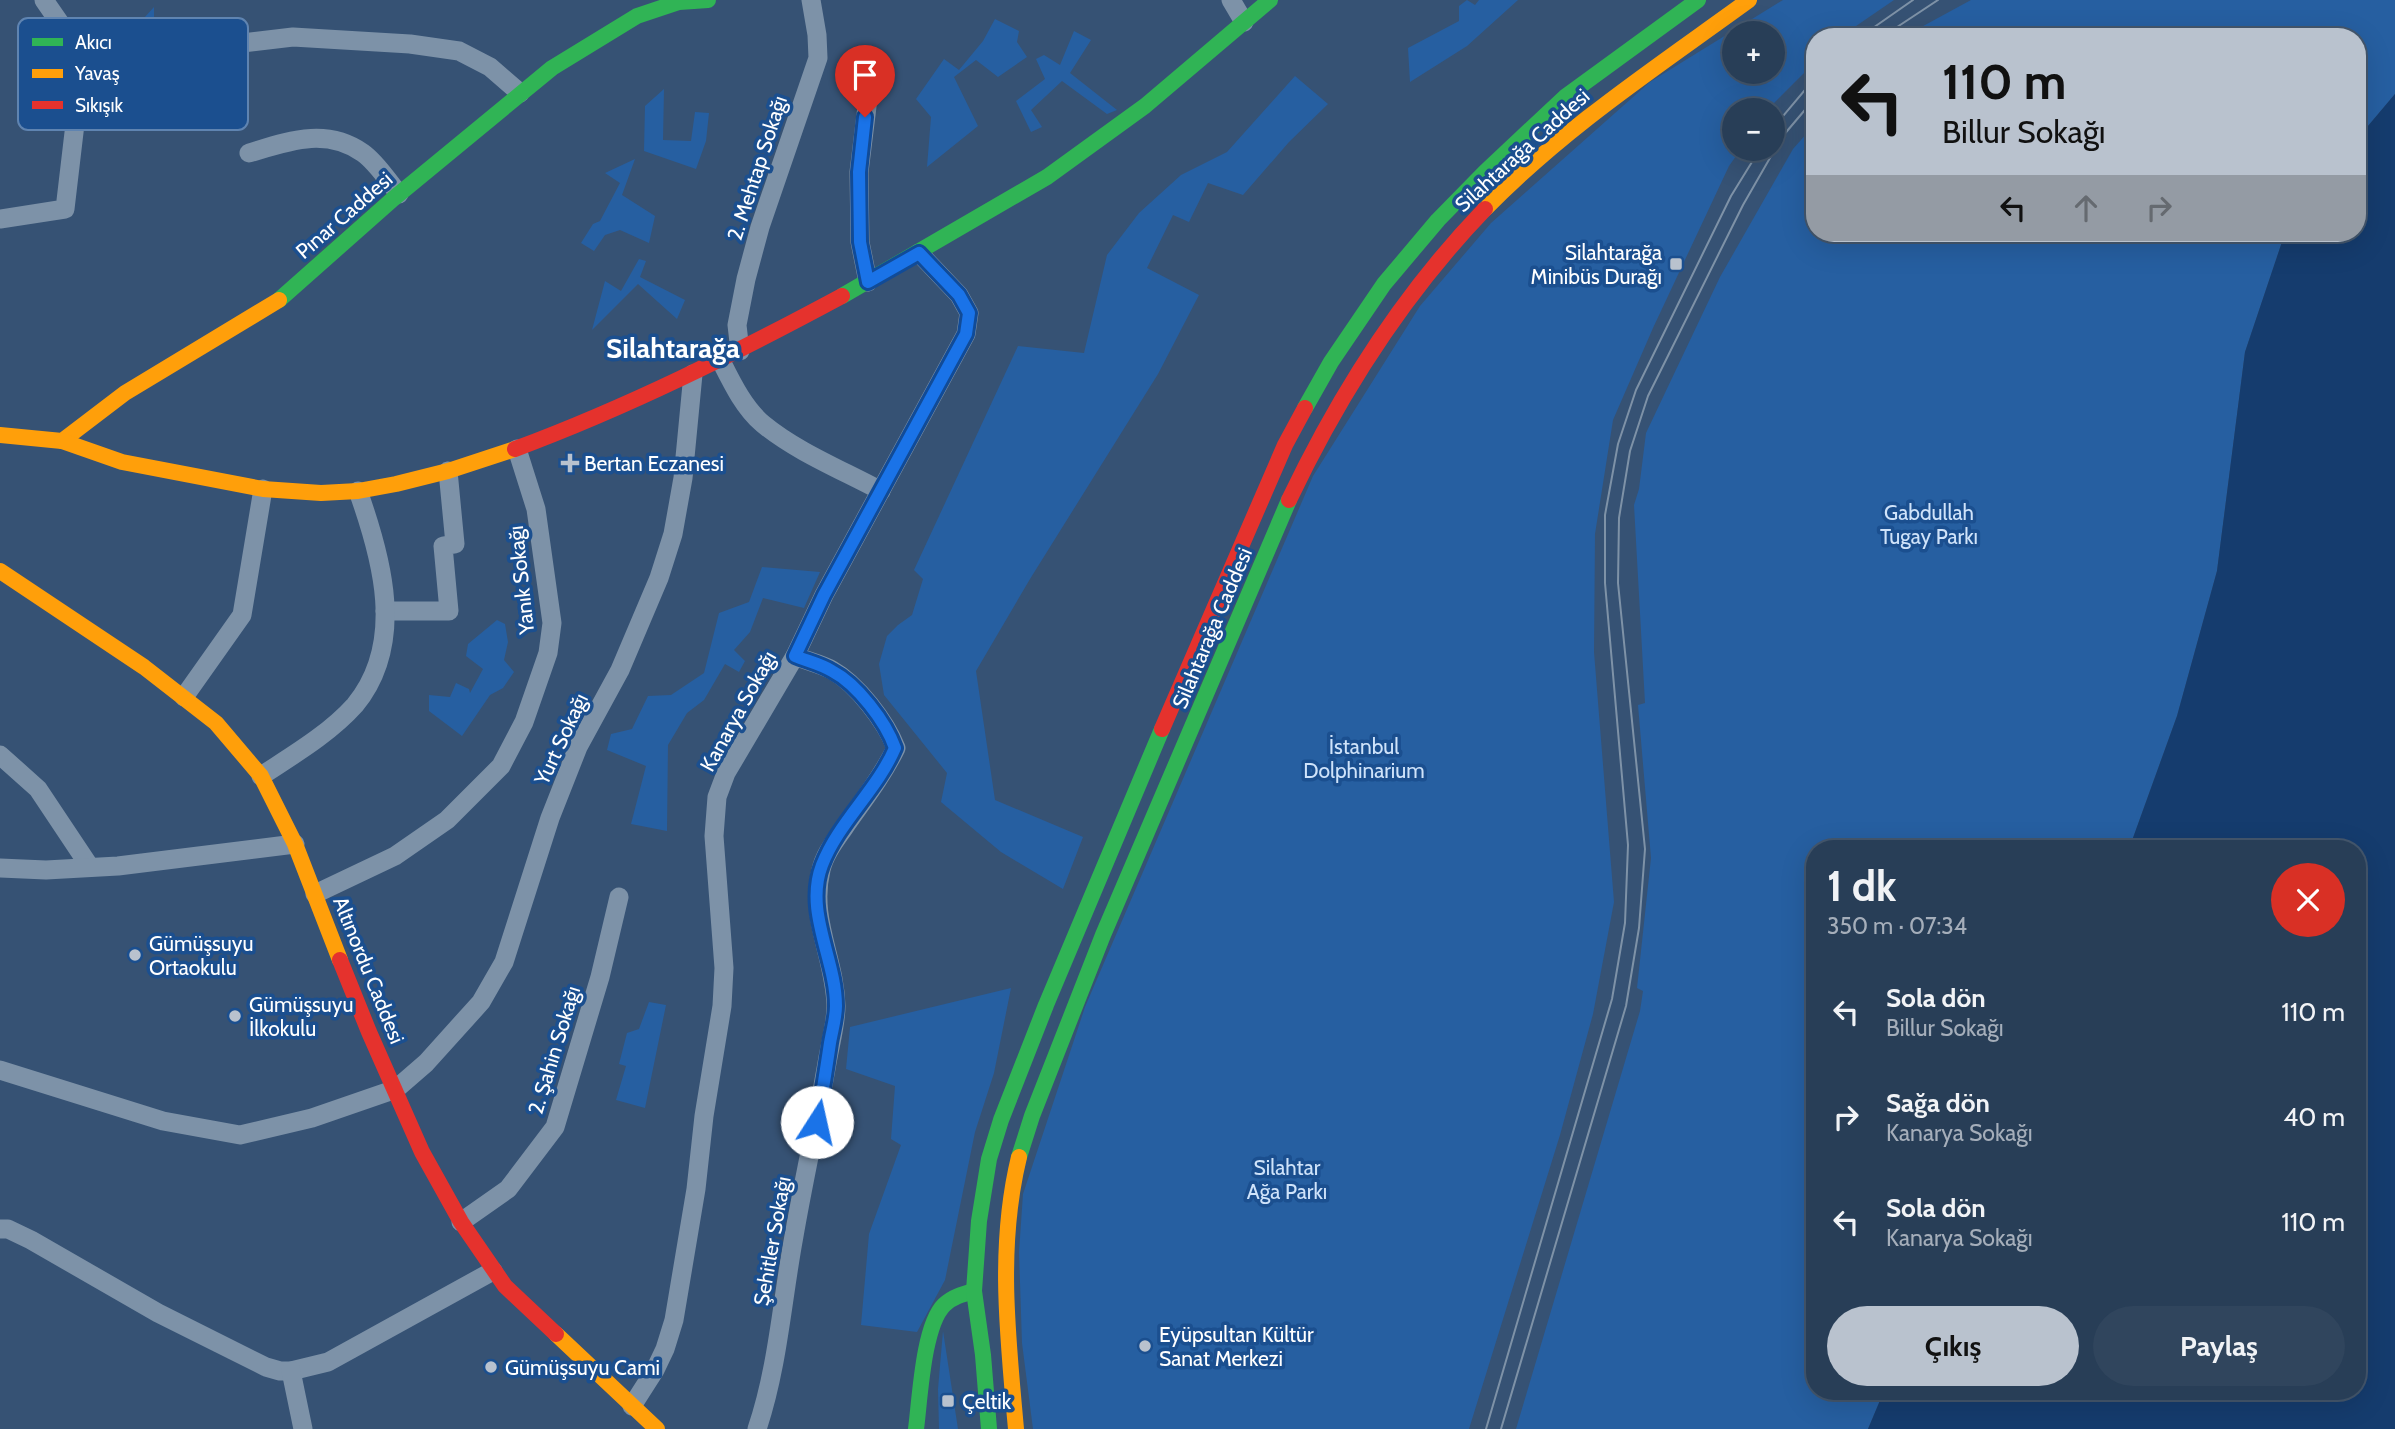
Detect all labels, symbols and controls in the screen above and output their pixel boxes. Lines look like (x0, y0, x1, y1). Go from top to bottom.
legend (18, 18, 248, 130)
map controls (1722, 21, 1785, 161)
button: + (1722, 21, 1785, 84)
text: Akıcı (75, 31, 112, 54)
pin (835, 45, 895, 117)
text: 110 m (1942, 52, 2066, 111)
icon: arrive (846, 56, 884, 94)
icon: left (1827, 56, 1918, 147)
text: Yavaş (74, 62, 120, 85)
street label: Silahtarağa Caddesi (1450, 83, 1594, 217)
street label: 2. Mehtap Sokağı (722, 93, 792, 243)
text: Sıkışık (75, 94, 123, 117)
button: − (1722, 98, 1785, 161)
text: Billur Sokağı (1942, 112, 2106, 151)
street label: Pınar Caddesi (291, 166, 397, 264)
icon: left (1994, 189, 2032, 227)
icon: ahead (2067, 189, 2105, 227)
icon: right (2140, 189, 2178, 227)
place label: Silahtarağa Minibüs Durağı (1531, 240, 1662, 289)
marker: Silahtarağa Minibüs Durağı (1668, 256, 1684, 272)
district label: Silahtarağa (606, 331, 740, 365)
place label: Bertan Eczanesi (584, 451, 724, 476)
marker: Bertan Eczanesi (562, 455, 578, 471)
park label: Gabdullah Tugay Parkı (1880, 500, 1978, 549)
street label: Yanık Sokağı (503, 524, 539, 637)
street label: Silahtarağa Caddesi (1167, 544, 1257, 712)
street label: Kanarya Sokağı (695, 646, 781, 776)
street label: Yurt Sokağı (529, 689, 593, 790)
park label: İstanbul Dolphinarium (1303, 734, 1425, 783)
text: 1 dk (1827, 860, 1896, 912)
button: close (2271, 863, 2345, 937)
street label: Altınordu Caddesi (328, 893, 410, 1047)
text: 350 m · 07:34 (1827, 912, 1967, 940)
place label: Gümüşsuyu Ortaokulu (149, 931, 253, 980)
marker: Gümüşsuyu Ortaokulu (127, 947, 143, 963)
text: Sola dön (1886, 982, 1986, 1014)
street label: 2. Şahin Sokağı (523, 983, 585, 1117)
place label: Gümüşsuyu İlkokulu (249, 992, 353, 1041)
icon: left (1827, 993, 1865, 1031)
text: 110 m (2281, 996, 2345, 1028)
marker: Gümüşsuyu İlkokulu (227, 1008, 243, 1024)
text: Billur Sokağı (1886, 1014, 2004, 1042)
position arrow (780, 1085, 854, 1159)
text: Sağa dön (1886, 1087, 1990, 1119)
icon: right (1827, 1098, 1865, 1136)
text: 40 m (2283, 1101, 2345, 1133)
text: Kanarya Sokağı (1886, 1119, 2033, 1147)
park label: Silahtar Ağa Parkı (1247, 1155, 1327, 1204)
street label: Şehitler Sokağı (748, 1174, 796, 1308)
text: Sola dön (1886, 1192, 1986, 1224)
icon: left (1827, 1203, 1865, 1241)
text: 110 m (2281, 1206, 2345, 1238)
text: Kanarya Sokağı (1886, 1224, 2033, 1252)
button: Çıkış (1827, 1306, 2079, 1386)
button: Paylaş (2093, 1306, 2345, 1386)
place label: Eyüpsultan Kültür Sanat Merkezi (1159, 1322, 1314, 1371)
marker: Eyüpsultan Kültür Sanat Merkezi (1137, 1338, 1153, 1354)
place label: Gümüşsuyu Cami (505, 1355, 660, 1380)
marker: Gümüşsuyu Cami (483, 1359, 499, 1375)
place label: Çeltik (962, 1389, 1012, 1414)
marker: Çeltik (940, 1393, 956, 1409)

